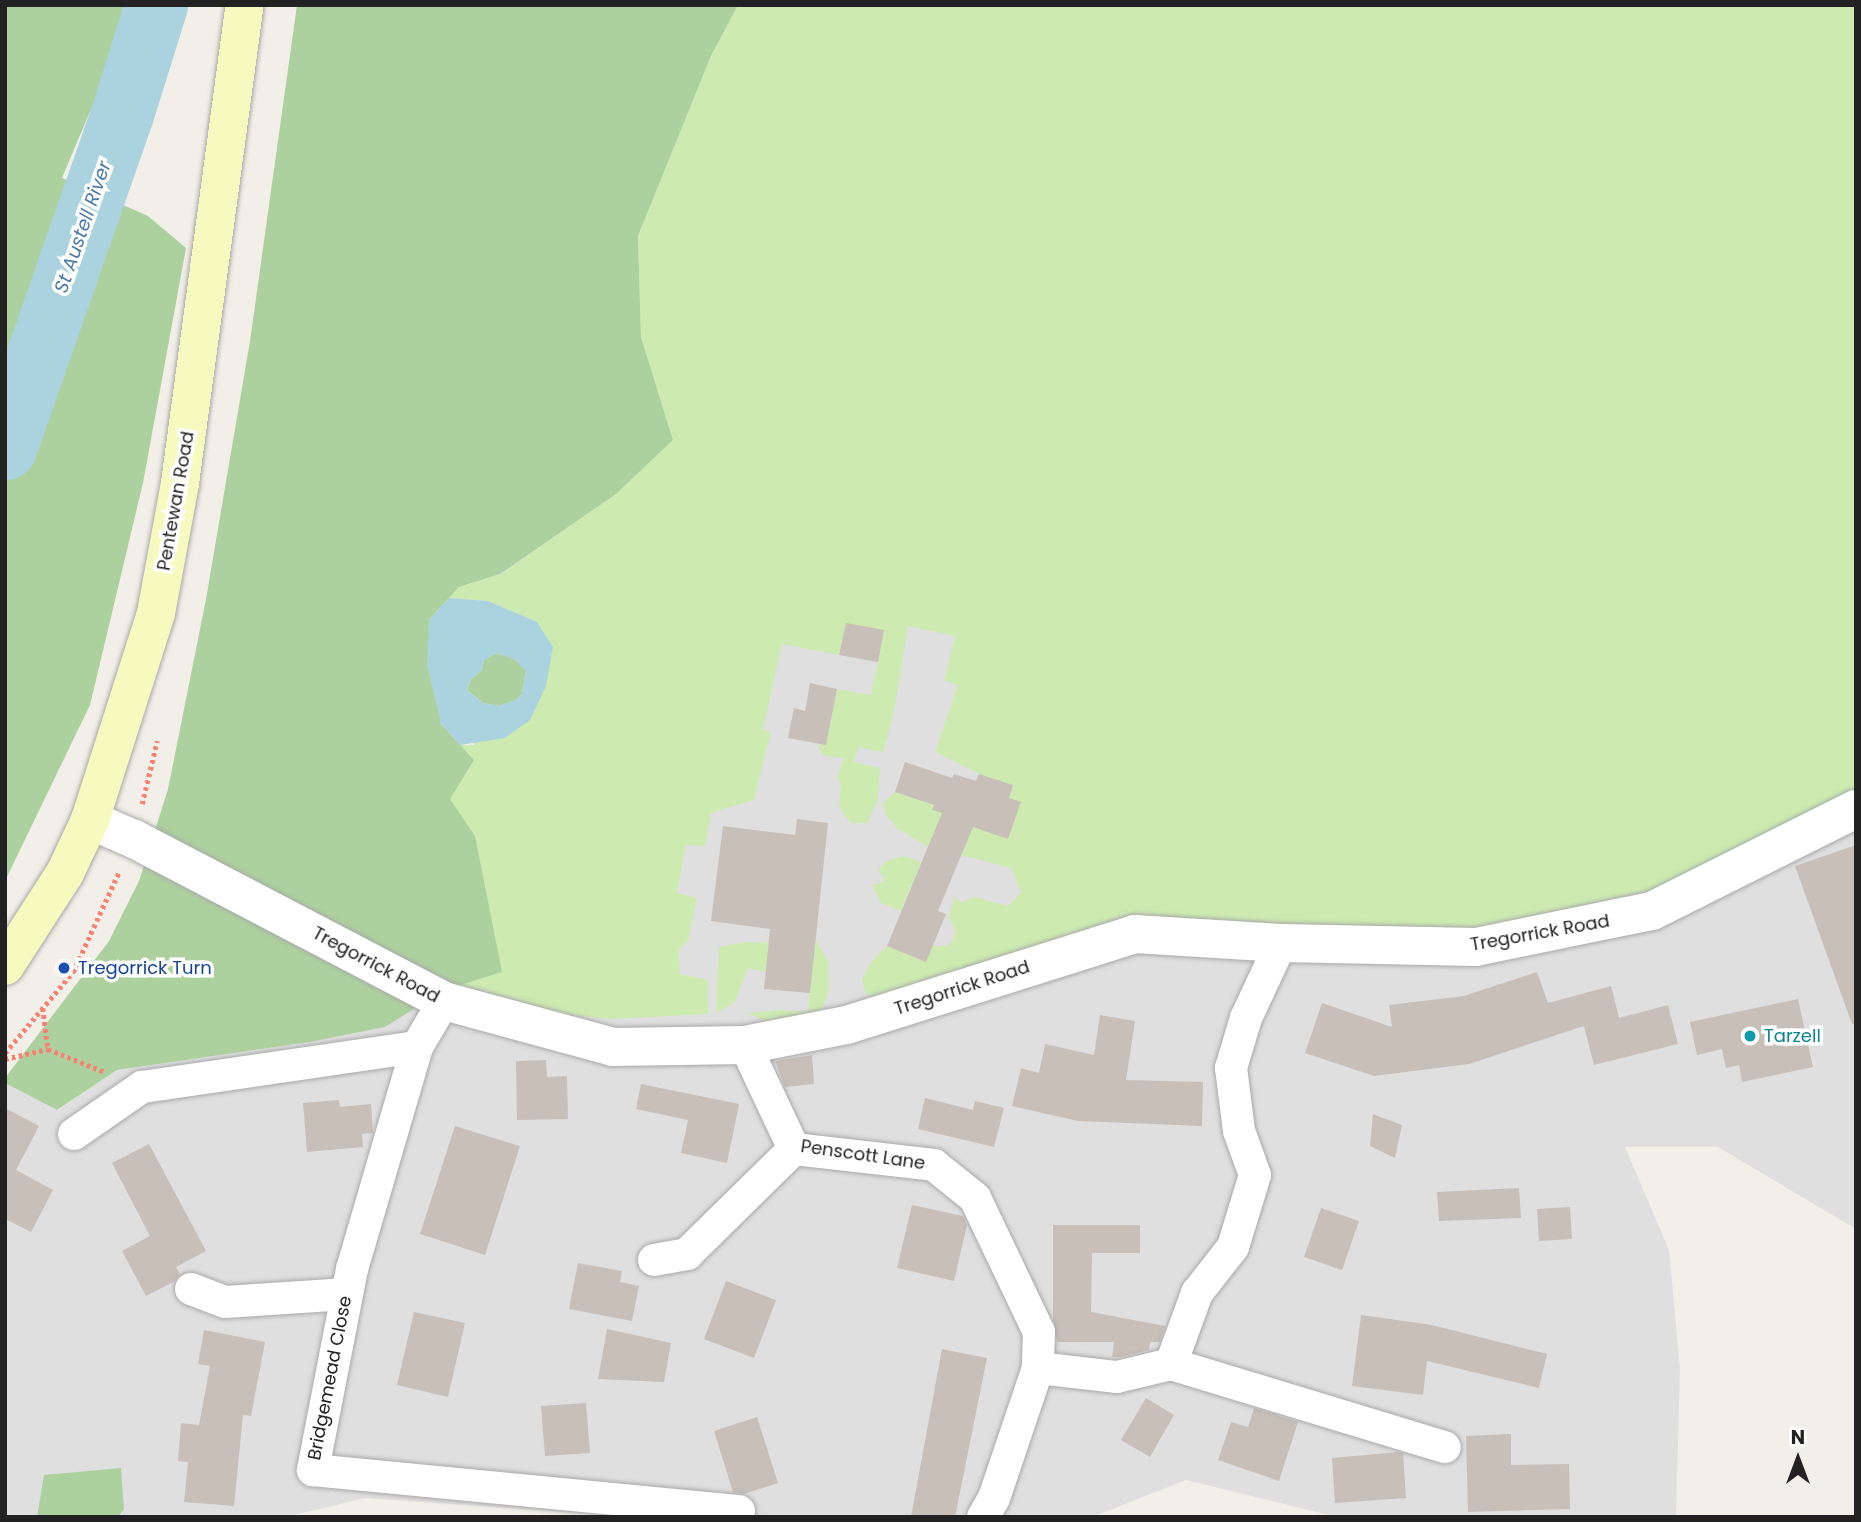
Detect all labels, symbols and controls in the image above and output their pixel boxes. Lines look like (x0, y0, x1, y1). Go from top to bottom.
water label: St Austell River (50, 158, 116, 296)
street label: Pentewan Road (153, 430, 199, 572)
street label: Tregorrick Road (1469, 910, 1611, 956)
street label: Tregorrick Road (309, 922, 443, 1008)
street label: Tregorrick Road (892, 956, 1032, 1020)
place label: Tregorrick Turn (78, 957, 212, 979)
marker: Tregorrick Turn (56, 960, 72, 976)
place label: Tarzell (1764, 1025, 1821, 1047)
marker: Tarzell (1742, 1028, 1758, 1044)
street label: Penscott Lane (799, 1136, 927, 1174)
street label: Bridgemead Close (303, 1294, 357, 1462)
north arrow (1763, 1424, 1833, 1494)
text: N (1791, 1424, 1805, 1451)

